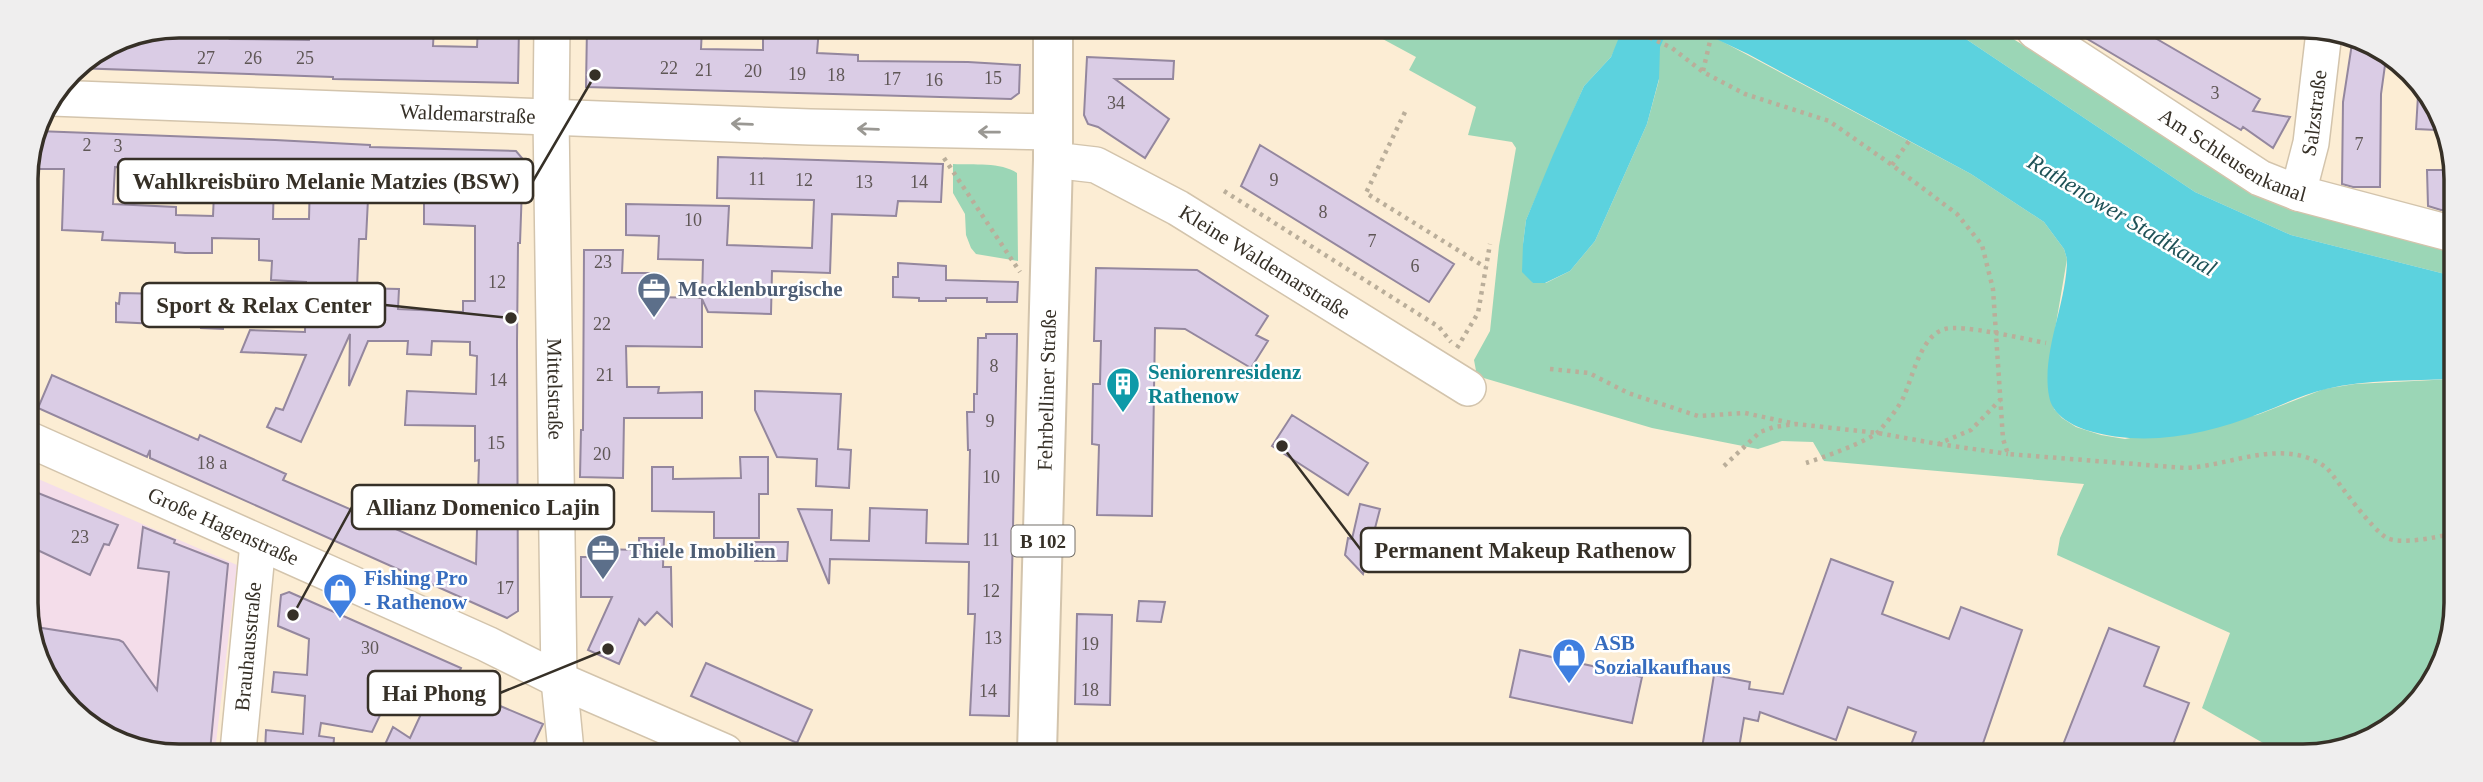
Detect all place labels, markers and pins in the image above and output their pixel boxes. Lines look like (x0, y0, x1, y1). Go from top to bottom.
callout: Wahlkreisbüro Melanie Matzies (BSW) (118, 159, 533, 203)
office icon: Mecklenburgische (635, 270, 673, 319)
place label: Mecklenburgische (678, 277, 842, 301)
callout: Sport & Relax Center (142, 283, 385, 327)
place label: Seniorenresidenz Rathenow (1148, 360, 1301, 408)
building icon: Seniorenresidenz Rathenow (1104, 365, 1142, 414)
callout: Allianz Domenico Lajin (352, 485, 614, 529)
callout: Permanent Makeup Rathenow (1361, 528, 1690, 572)
office icon: Thiele Imobilien (584, 532, 622, 581)
place label: Thiele Imobilien (628, 539, 776, 563)
place label: Fishing Pro - Rathenow (364, 566, 468, 614)
shop icon: Fishing Pro - Rathenow (321, 571, 359, 620)
place label: ASB Sozialkaufhaus (1594, 631, 1731, 679)
shop icon: ASB Sozialkaufhaus (1550, 636, 1588, 685)
callout: Hai Phong (368, 671, 500, 715)

